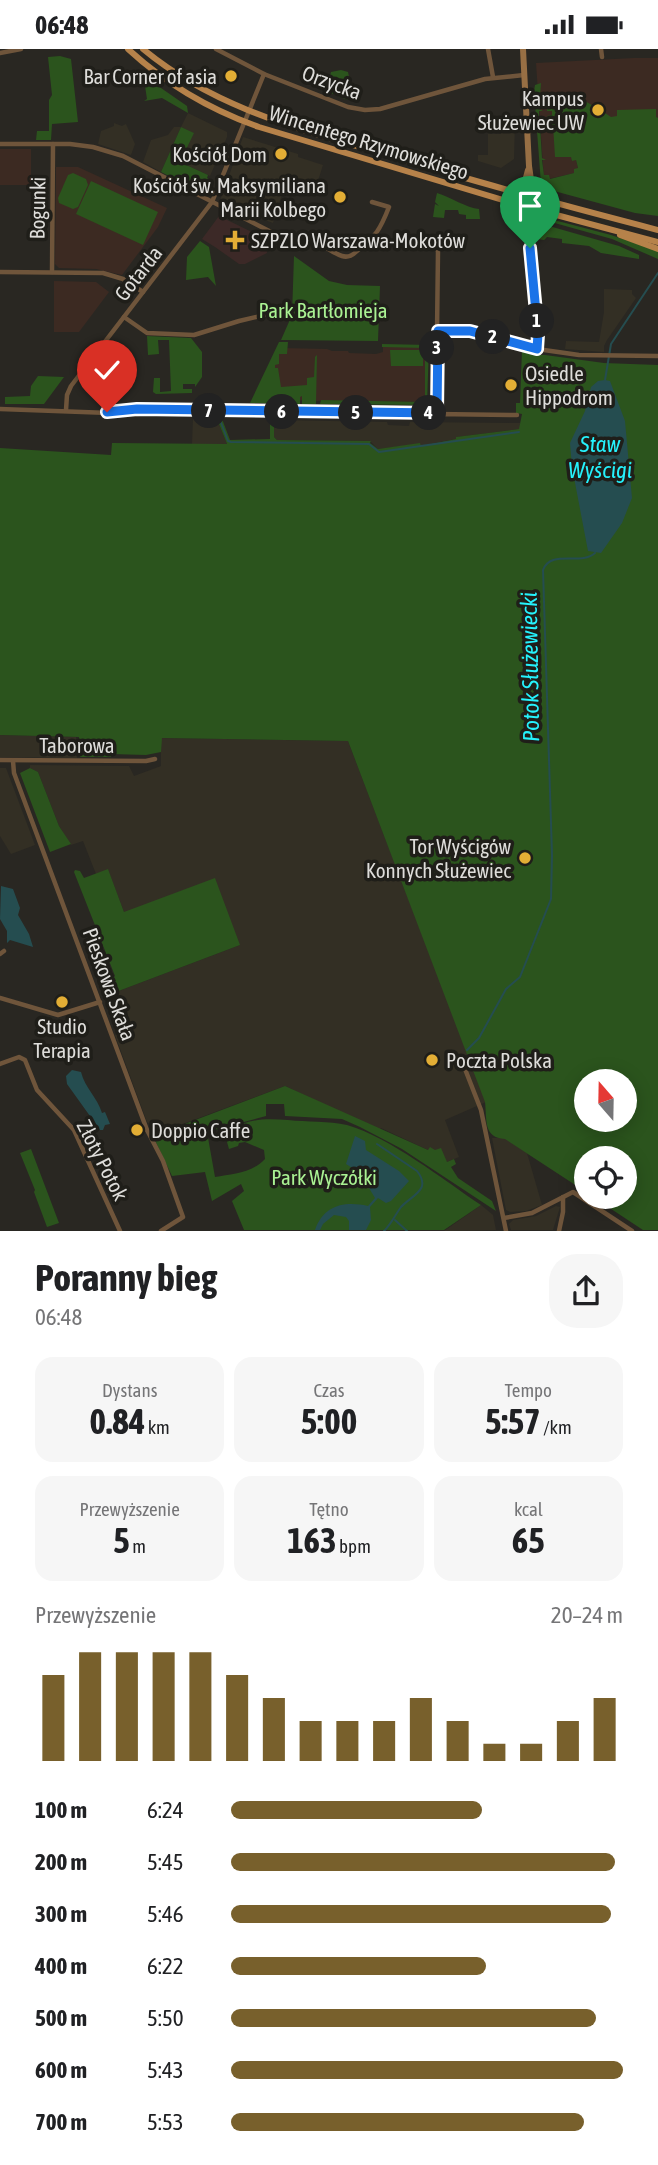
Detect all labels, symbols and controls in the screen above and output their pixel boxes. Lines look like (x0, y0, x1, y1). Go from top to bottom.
text: 06:48 (35, 10, 89, 40)
street label: Orzycka (299, 60, 365, 104)
place label: Bar Corner of asia (84, 64, 217, 88)
marker: Bar Corner of asia (223, 68, 239, 84)
place label: Kampus Służewiec UW (478, 86, 585, 134)
street label: Wincentego Rzymowskiego (266, 100, 472, 184)
marker: Kampus Służewiec UW (590, 102, 606, 118)
place label: Kościół Dom (172, 142, 267, 166)
marker: Kościół Dom (273, 146, 289, 162)
place label: Kościół św. Maksymiliana Marii Kolbego (133, 173, 326, 221)
street label: Bogunki (24, 176, 50, 240)
pin (500, 176, 560, 248)
icon: arrive (511, 187, 549, 225)
marker: Kościół św. Maksymiliana Marii Kolbego (332, 189, 348, 205)
place label: SZPZLO Warszawa-Mokotów (251, 228, 466, 252)
marker: SZPZLO Warszawa-Mokotów (225, 230, 245, 250)
street label: Gotarda (109, 241, 167, 305)
park label: Park Bartłomieja (258, 298, 388, 322)
pin: 1 (520, 303, 554, 339)
text: 1 (532, 309, 541, 331)
pin: 2 (476, 319, 510, 355)
text: 2 (488, 325, 497, 347)
pin: 3 (420, 331, 454, 365)
text: 3 (432, 336, 441, 358)
pin (77, 340, 137, 412)
icon: check (88, 351, 126, 389)
place label: Osiedle Hippodrom (525, 361, 613, 409)
marker: Osiedle Hippodrom (503, 377, 519, 393)
pin: 7 (192, 393, 227, 429)
pin: 6 (264, 395, 300, 429)
pin: 5 (338, 395, 374, 431)
pin: 4 (412, 395, 446, 431)
text: 7 (204, 399, 213, 421)
text: 6 (277, 400, 286, 422)
text: 5 (351, 401, 360, 423)
text: 4 (424, 401, 433, 423)
water label: Staw Wyścigi (568, 431, 632, 483)
water label: Potok Służewiecki (516, 592, 544, 742)
street label: Taborowa (39, 733, 115, 757)
place label: Tor Wyścigów Konnych Służewiec (366, 834, 511, 882)
marker: Tor Wyścigów Konnych Służewiec (517, 850, 533, 866)
street label: Pieskowa Skała (78, 924, 142, 1044)
marker: Studio Terapia (54, 994, 70, 1010)
place label: Studio Terapia (33, 1014, 91, 1062)
place label: Poczta Polska (446, 1048, 552, 1072)
marker: Poczta Polska (424, 1052, 440, 1068)
north arrow (574, 1069, 637, 1132)
map controls (574, 1069, 637, 1209)
street label: Złoty Potok (73, 1116, 133, 1204)
place label: Doppio Caffe (151, 1118, 250, 1142)
marker: Doppio Caffe (129, 1122, 145, 1138)
button: locate (574, 1146, 637, 1209)
park label: Park Wyczółki (271, 1165, 377, 1189)
button: share (549, 1254, 623, 1328)
text: Poranny bieg (35, 1256, 217, 1299)
text: 06:48 (35, 1304, 82, 1330)
text: Dystans (102, 1379, 157, 1401)
text: Czas (314, 1379, 344, 1401)
text: Tempo (505, 1379, 552, 1401)
text: 0.84 (90, 1401, 145, 1441)
text: 5:00 (301, 1401, 357, 1441)
text: 5:57 (485, 1401, 541, 1441)
text: km (145, 1416, 170, 1438)
text: /km (541, 1416, 572, 1438)
text: Przewyższenie (80, 1498, 180, 1520)
text: Tętno (309, 1498, 349, 1520)
text: kcal (514, 1498, 543, 1520)
text: 5 (113, 1520, 130, 1560)
text: 163 (287, 1520, 337, 1560)
text: 65 (512, 1520, 545, 1560)
text: m (130, 1535, 146, 1557)
text: bpm (337, 1535, 371, 1557)
text: Przewyższenie (35, 1602, 156, 1628)
text: 20–24 m (551, 1602, 623, 1628)
text: 100 m (35, 1797, 87, 1823)
text: 6:24 (147, 1797, 184, 1823)
text: 200 m (35, 1849, 87, 1875)
text: 5:45 (147, 1849, 184, 1875)
text: 300 m (35, 1901, 87, 1927)
text: 5:46 (147, 1901, 184, 1927)
text: 400 m (35, 1953, 87, 1979)
text: 6:22 (147, 1953, 184, 1979)
text: 500 m (35, 2005, 87, 2031)
text: 5:50 (147, 2005, 184, 2031)
text: 600 m (35, 2057, 87, 2083)
text: 5:43 (147, 2057, 184, 2083)
text: 700 m (35, 2109, 87, 2135)
text: 5:53 (147, 2109, 184, 2135)

